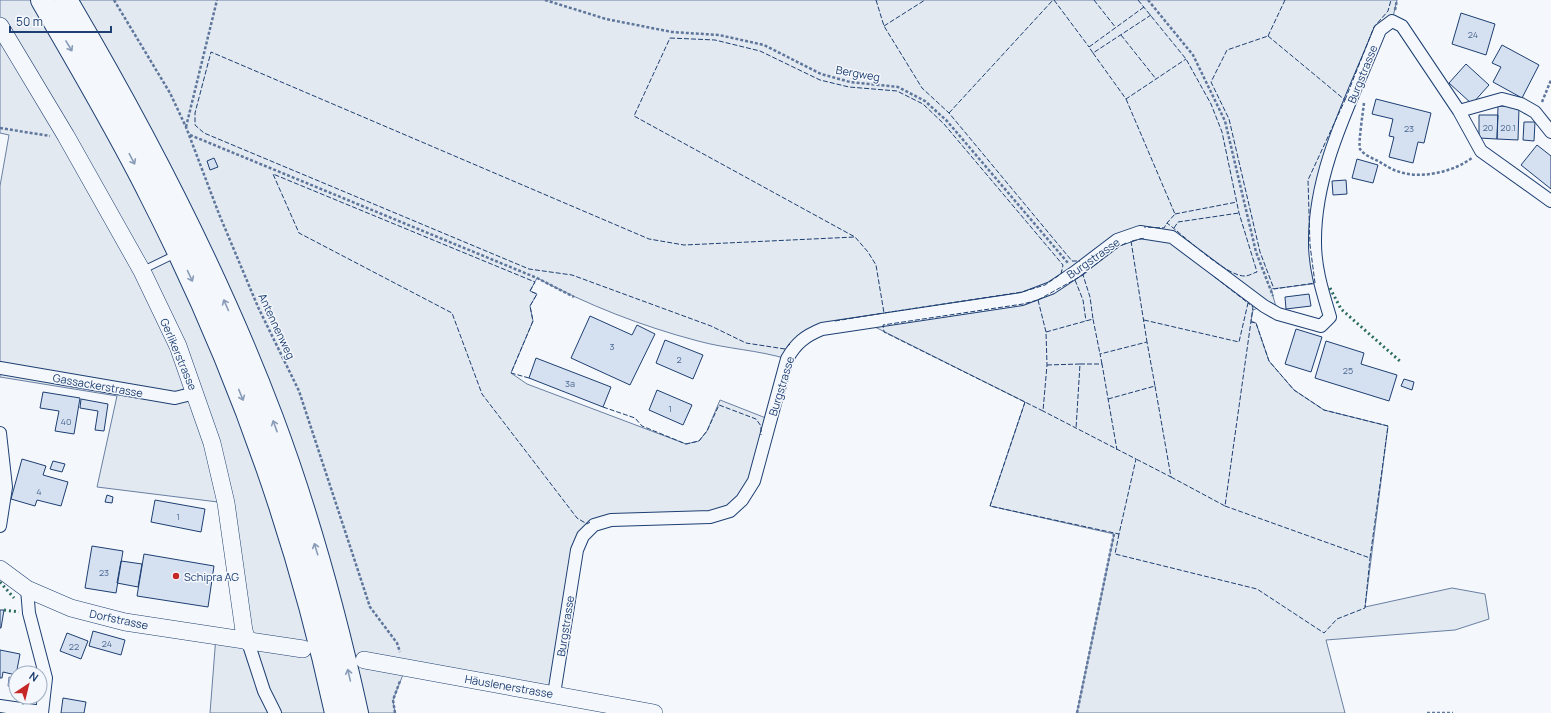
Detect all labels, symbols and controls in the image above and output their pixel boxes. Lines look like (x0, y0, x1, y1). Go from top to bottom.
scale bar (10, 8, 111, 34)
text: 50 m (16, 13, 43, 30)
house number: 24 (1468, 28, 1478, 41)
one-way arrow (65, 40, 73, 52)
street label: Burgstrasse (1344, 42, 1381, 105)
street label: Bergweg (835, 62, 881, 84)
house number: 20 (1483, 121, 1493, 134)
house number: 20.1 (1500, 121, 1516, 134)
house number: 23 (1404, 122, 1414, 135)
one-way arrow (129, 153, 136, 165)
street label: Burgstrasse (1063, 234, 1123, 282)
one-way arrow (187, 269, 194, 281)
street label: Antennenweg (255, 291, 299, 361)
one-way arrow (222, 300, 229, 312)
street label: Gerlikerstrasse (157, 316, 201, 393)
house number: 3 (610, 340, 615, 353)
house number: 2 (676, 353, 682, 366)
street label: Burgstrasse (765, 354, 797, 418)
house number: 25 (1343, 364, 1353, 377)
street label: Gassackerstrasse (52, 370, 145, 400)
house number: 3a (565, 377, 575, 390)
one-way arrow (238, 389, 245, 401)
house number: 1 (668, 402, 672, 415)
house number: 40 (61, 415, 71, 428)
one-way arrow (270, 420, 278, 432)
house number: 4 (36, 485, 42, 498)
house number: 1 (176, 510, 180, 523)
one-way arrow (312, 543, 319, 556)
house number: 23 (99, 566, 109, 579)
place label: Schipra AG (184, 569, 239, 584)
marker: Schipra AG (171, 571, 181, 581)
street label: Burgstrasse (553, 594, 577, 658)
street label: Dorfstrasse (88, 605, 150, 633)
house number: 24 (102, 637, 112, 650)
house number: 22 (69, 640, 79, 653)
north arrow (8, 665, 48, 705)
text: N (26, 668, 42, 685)
one-way arrow (344, 669, 352, 682)
street label: Häuslenerstrasse (464, 671, 555, 701)

